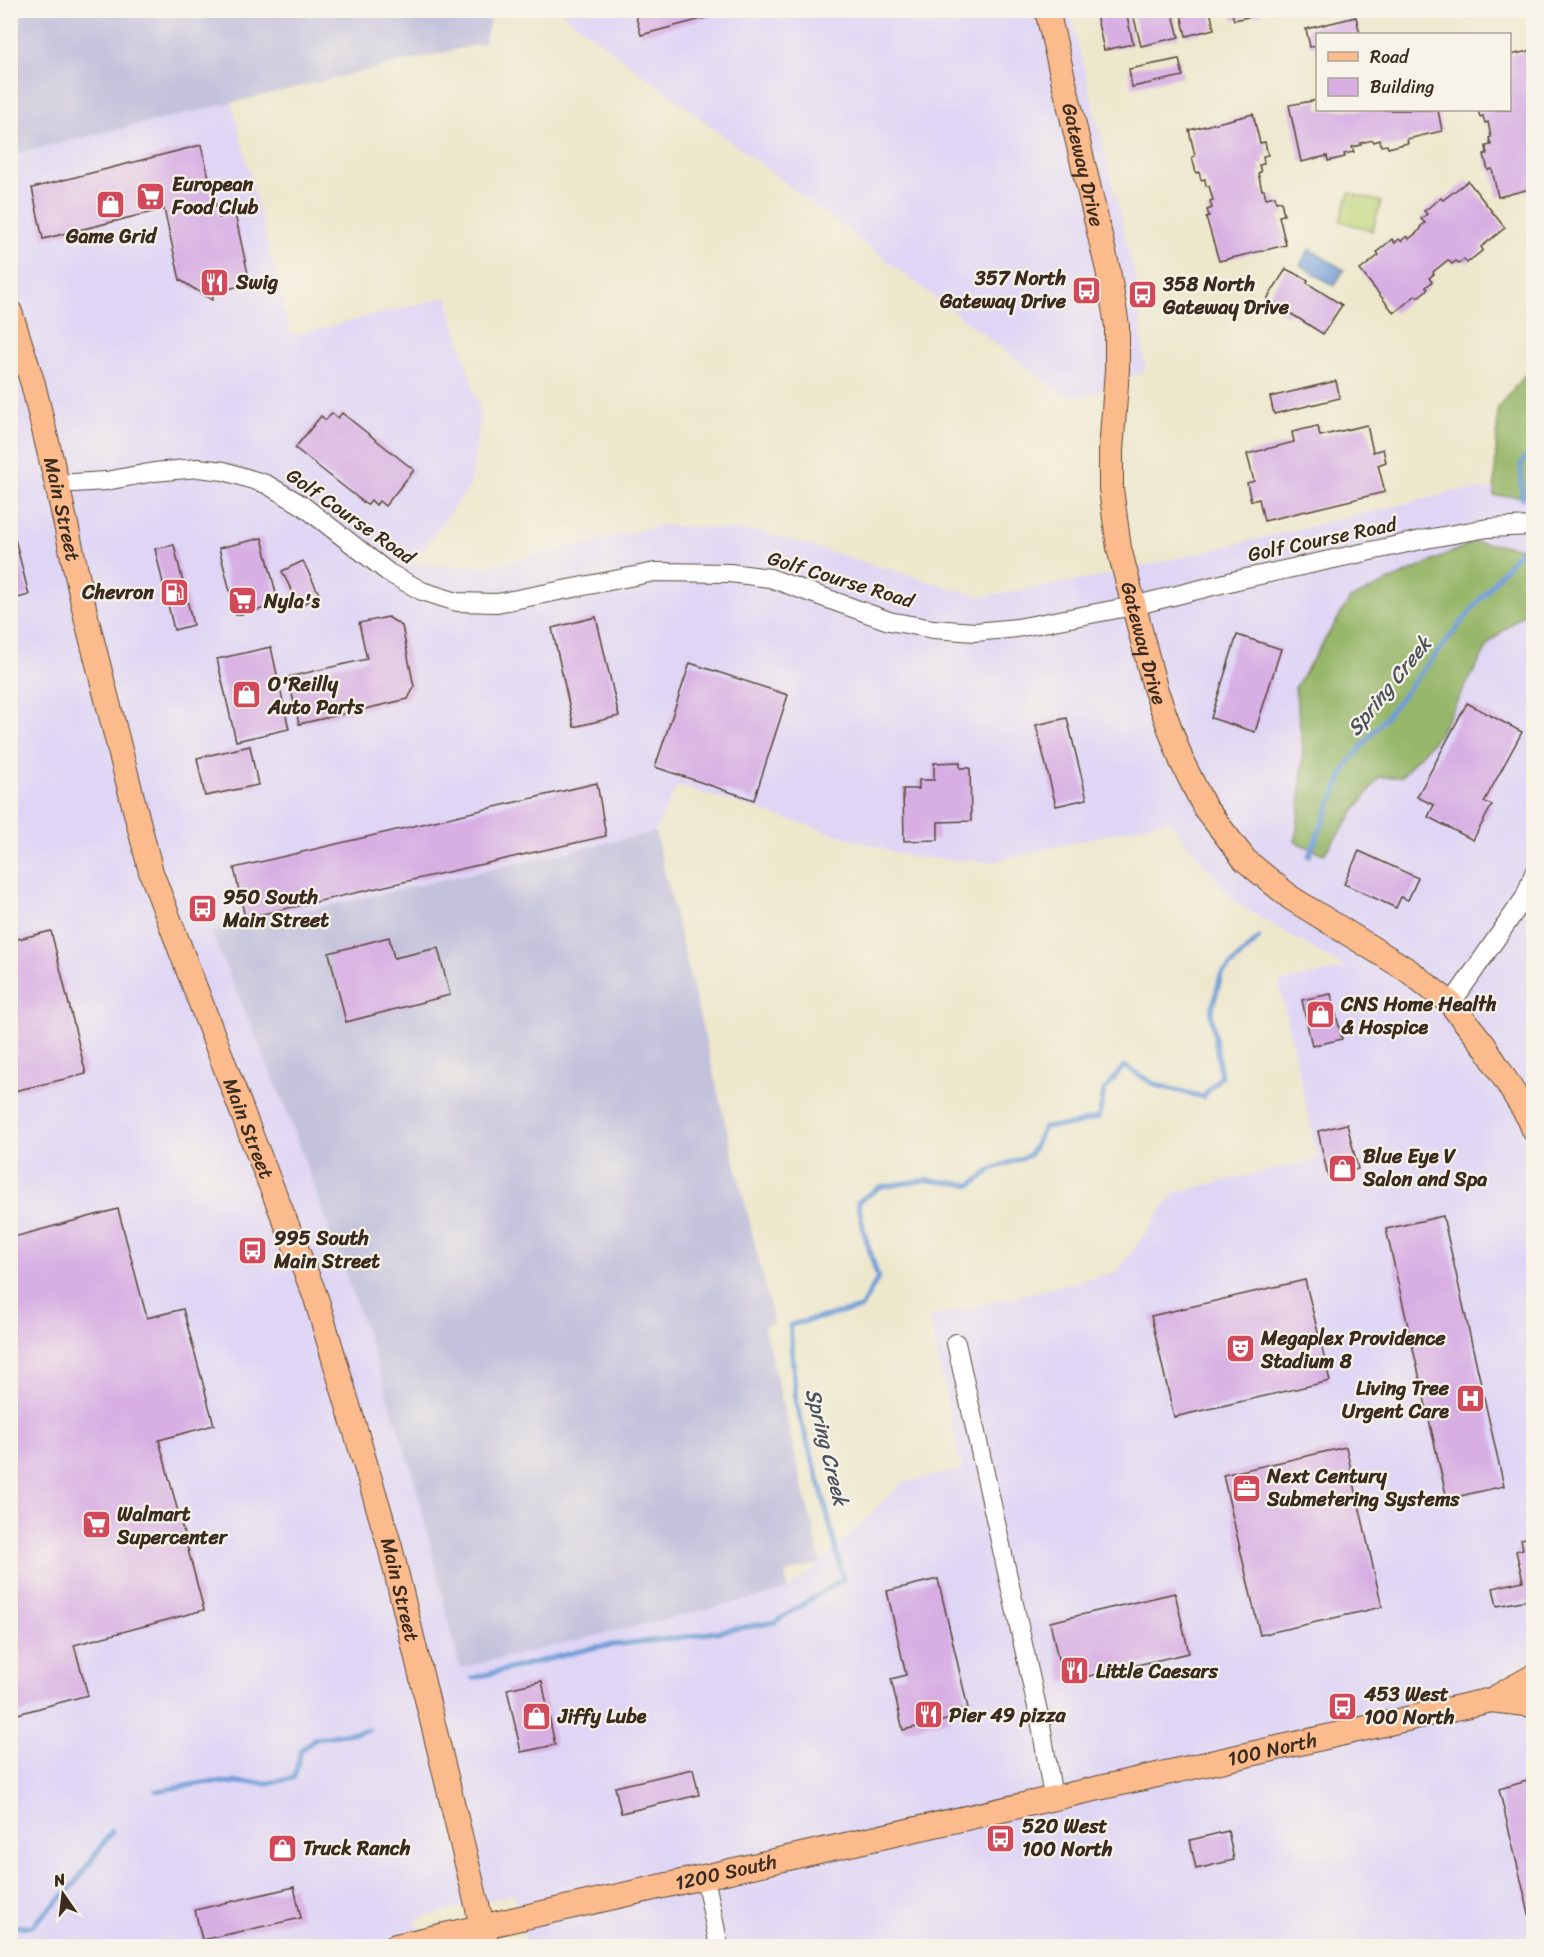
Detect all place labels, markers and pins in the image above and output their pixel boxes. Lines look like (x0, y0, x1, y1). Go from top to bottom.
place label: European Food Club (171, 167, 259, 225)
supermarket icon: European Food Club (135, 180, 167, 212)
shop icon: Game Grid (95, 189, 127, 221)
place label: Game Grid (65, 219, 158, 254)
place label: 357 North Gateway Drive (939, 261, 1067, 319)
place label: Swig (235, 265, 278, 300)
restaurant icon: Swig (199, 266, 231, 298)
place label: 358 North Gateway Drive (1162, 267, 1290, 325)
bus stop icon: 357 North Gateway Drive (1071, 274, 1103, 306)
bus stop icon: 358 North Gateway Drive (1126, 279, 1158, 311)
place label: Chevron (81, 575, 154, 610)
fuel station icon: Chevron (159, 576, 191, 608)
place label: Nyla's (263, 584, 320, 619)
supermarket icon: Nyla's (227, 585, 259, 617)
place label: O'Reilly Auto Parts (267, 667, 364, 725)
shop icon: O'Reilly Auto Parts (231, 679, 263, 711)
place label: 950 South Main Street (222, 880, 329, 938)
bus stop icon: 950 South Main Street (186, 892, 218, 924)
place label: CNS Home Health & Hospice (1340, 987, 1497, 1045)
shop icon: CNS Home Health & Hospice (1304, 999, 1336, 1031)
place label: Blue Eye V Salon and Spa (1362, 1139, 1487, 1197)
shop icon: Blue Eye V Salon and Spa (1326, 1152, 1358, 1184)
place label: 995 South Main Street (273, 1221, 380, 1279)
bus stop icon: 995 South Main Street (237, 1234, 269, 1266)
place label: Megaplex Providence Stadium 8 (1260, 1321, 1446, 1379)
theatre icon: Megaplex Providence Stadium 8 (1224, 1333, 1256, 1365)
place label: Living Tree Urgent Care (1342, 1371, 1450, 1429)
hospital icon: Living Tree Urgent Care (1454, 1383, 1486, 1415)
place label: Next Century Submetering Systems (1266, 1459, 1460, 1517)
office icon: Next Century Submetering Systems (1230, 1472, 1262, 1504)
place label: Walmart Supercenter (116, 1497, 229, 1555)
supermarket icon: Walmart Supercenter (80, 1509, 112, 1541)
place label: Little Caesars (1096, 1654, 1219, 1689)
restaurant icon: Little Caesars (1059, 1655, 1091, 1687)
place label: 453 West 100 North (1363, 1677, 1455, 1735)
bus stop icon: 453 West 100 North (1327, 1690, 1359, 1722)
place label: Pier 49 pizza (949, 1698, 1066, 1733)
place label: Jiffy Lube (557, 1699, 647, 1734)
restaurant icon: Pier 49 pizza (912, 1699, 944, 1731)
shop icon: Jiffy Lube (521, 1700, 553, 1732)
place label: 520 West 100 North (1022, 1809, 1113, 1867)
bus stop icon: 520 West 100 North (985, 1822, 1017, 1854)
place label: Truck Ranch (303, 1831, 411, 1866)
shop icon: Truck Ranch (266, 1832, 298, 1864)

